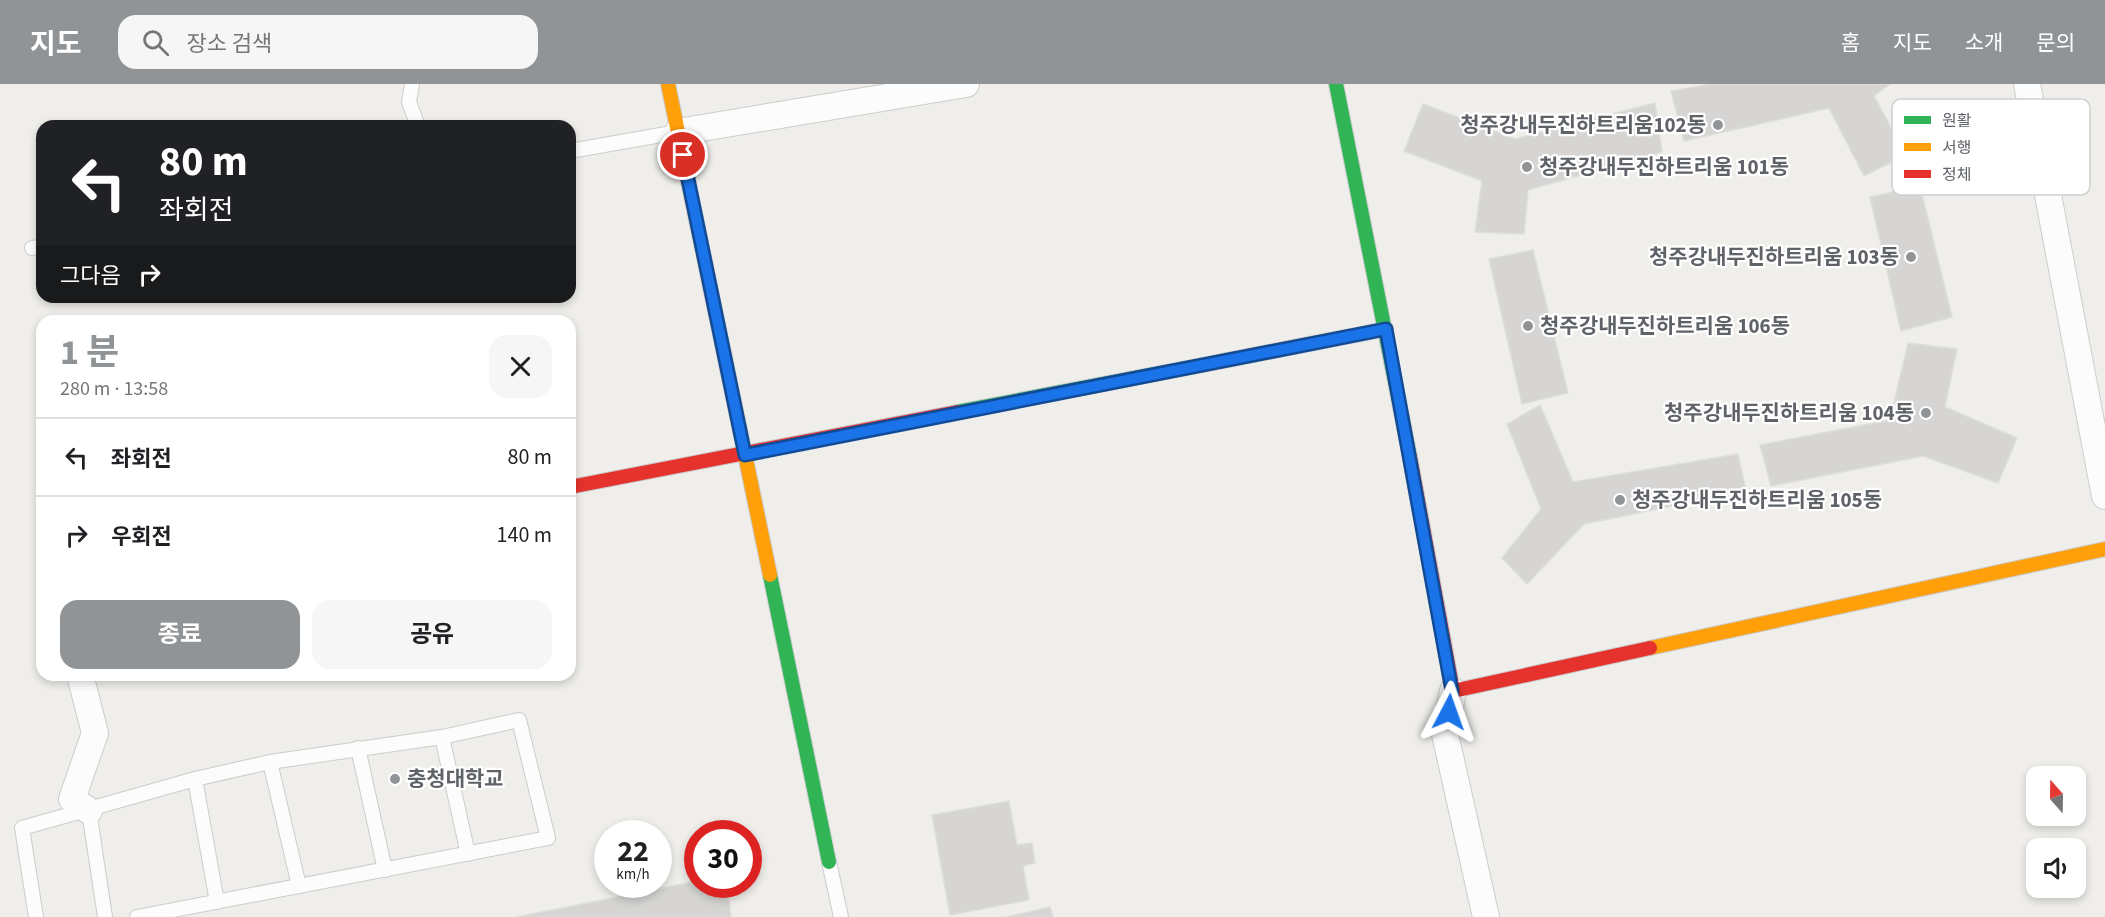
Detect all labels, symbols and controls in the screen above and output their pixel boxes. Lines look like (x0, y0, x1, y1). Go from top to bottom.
search box (118, 15, 538, 69)
text: 지도 (30, 24, 82, 64)
icon: search (139, 26, 172, 59)
text: 장소 검색 (187, 28, 272, 60)
text: 홈 (1841, 28, 1860, 58)
text: 지도 (1893, 28, 1932, 58)
text: 소개 (1965, 28, 2003, 58)
text: 문의 (2036, 28, 2075, 58)
legend (1892, 99, 2090, 195)
place label: 청주강내두진하트리움102동 (1460, 110, 1706, 140)
text: 원활 (1942, 110, 1972, 132)
marker: 청주강내두진하트리움102동 (1711, 118, 1725, 132)
pin (657, 129, 708, 180)
text: 80 m (159, 132, 248, 192)
text: 서행 (1942, 137, 1971, 159)
icon: arrive (666, 138, 699, 171)
icon: left (60, 144, 138, 222)
place label: 청주강내두진하트리움 101동 (1539, 152, 1789, 182)
marker: 청주강내두진하트리움 101동 (1520, 160, 1534, 174)
text: 정체 (1942, 164, 1971, 186)
text: 좌회전 (159, 191, 234, 230)
place label: 청주강내두진하트리움 103동 (1649, 242, 1899, 272)
marker: 청주강내두진하트리움 103동 (1904, 250, 1918, 264)
icon: right (133, 258, 166, 291)
text: 그다음 (60, 260, 121, 292)
place label: 청주강내두진하트리움 106동 (1540, 311, 1790, 341)
marker: 청주강내두진하트리움 106동 (1521, 319, 1535, 333)
text: 1 분 (60, 327, 119, 378)
button: close (489, 335, 552, 398)
text: 280 m · 13:58 (60, 375, 168, 403)
place label: 청주강내두진하트리움 104동 (1664, 398, 1914, 428)
marker: 청주강내두진하트리움 104동 (1919, 406, 1933, 420)
icon: left (60, 441, 93, 474)
text: 80 m (507, 441, 552, 473)
text: 좌회전 (111, 443, 172, 475)
place label: 청주강내두진하트리움 105동 (1632, 485, 1882, 515)
marker: 청주강내두진하트리움 105동 (1613, 493, 1627, 507)
icon: right (60, 519, 93, 552)
text: 140 m (497, 519, 552, 551)
text: 우회전 (111, 521, 172, 553)
button: 종료 (60, 600, 300, 669)
button: 공유 (312, 600, 552, 669)
position arrow (1417, 680, 1481, 744)
place label: 충청대학교 (407, 764, 504, 794)
north arrow (2026, 766, 2086, 826)
map controls (2026, 766, 2086, 898)
marker: 충청대학교 (388, 772, 402, 786)
speed limit sign: 30 (684, 820, 762, 898)
text: 22 (617, 830, 649, 873)
button: sound (2026, 838, 2086, 898)
text: km/h (616, 864, 650, 885)

